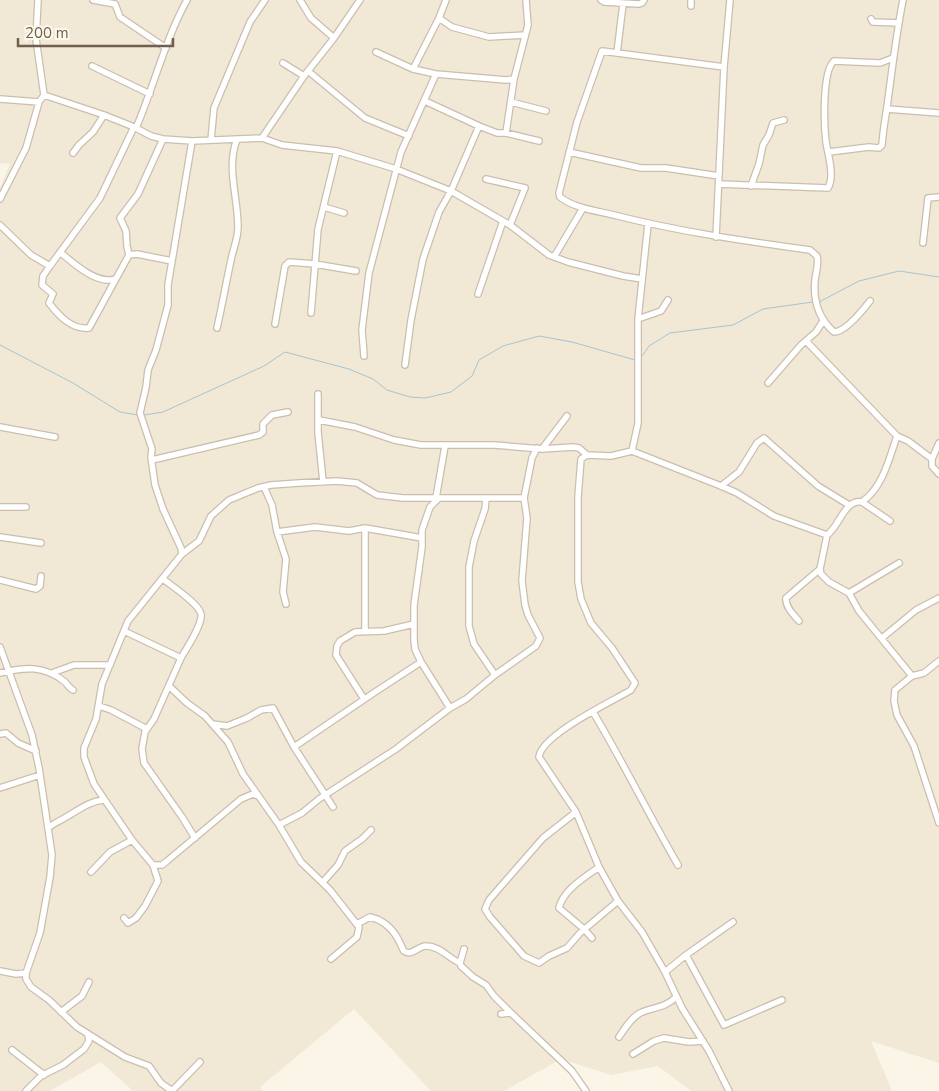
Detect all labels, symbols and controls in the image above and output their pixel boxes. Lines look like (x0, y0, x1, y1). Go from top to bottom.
scale bar (18, 15, 172, 47)
text: 200 m (25, 23, 69, 43)

